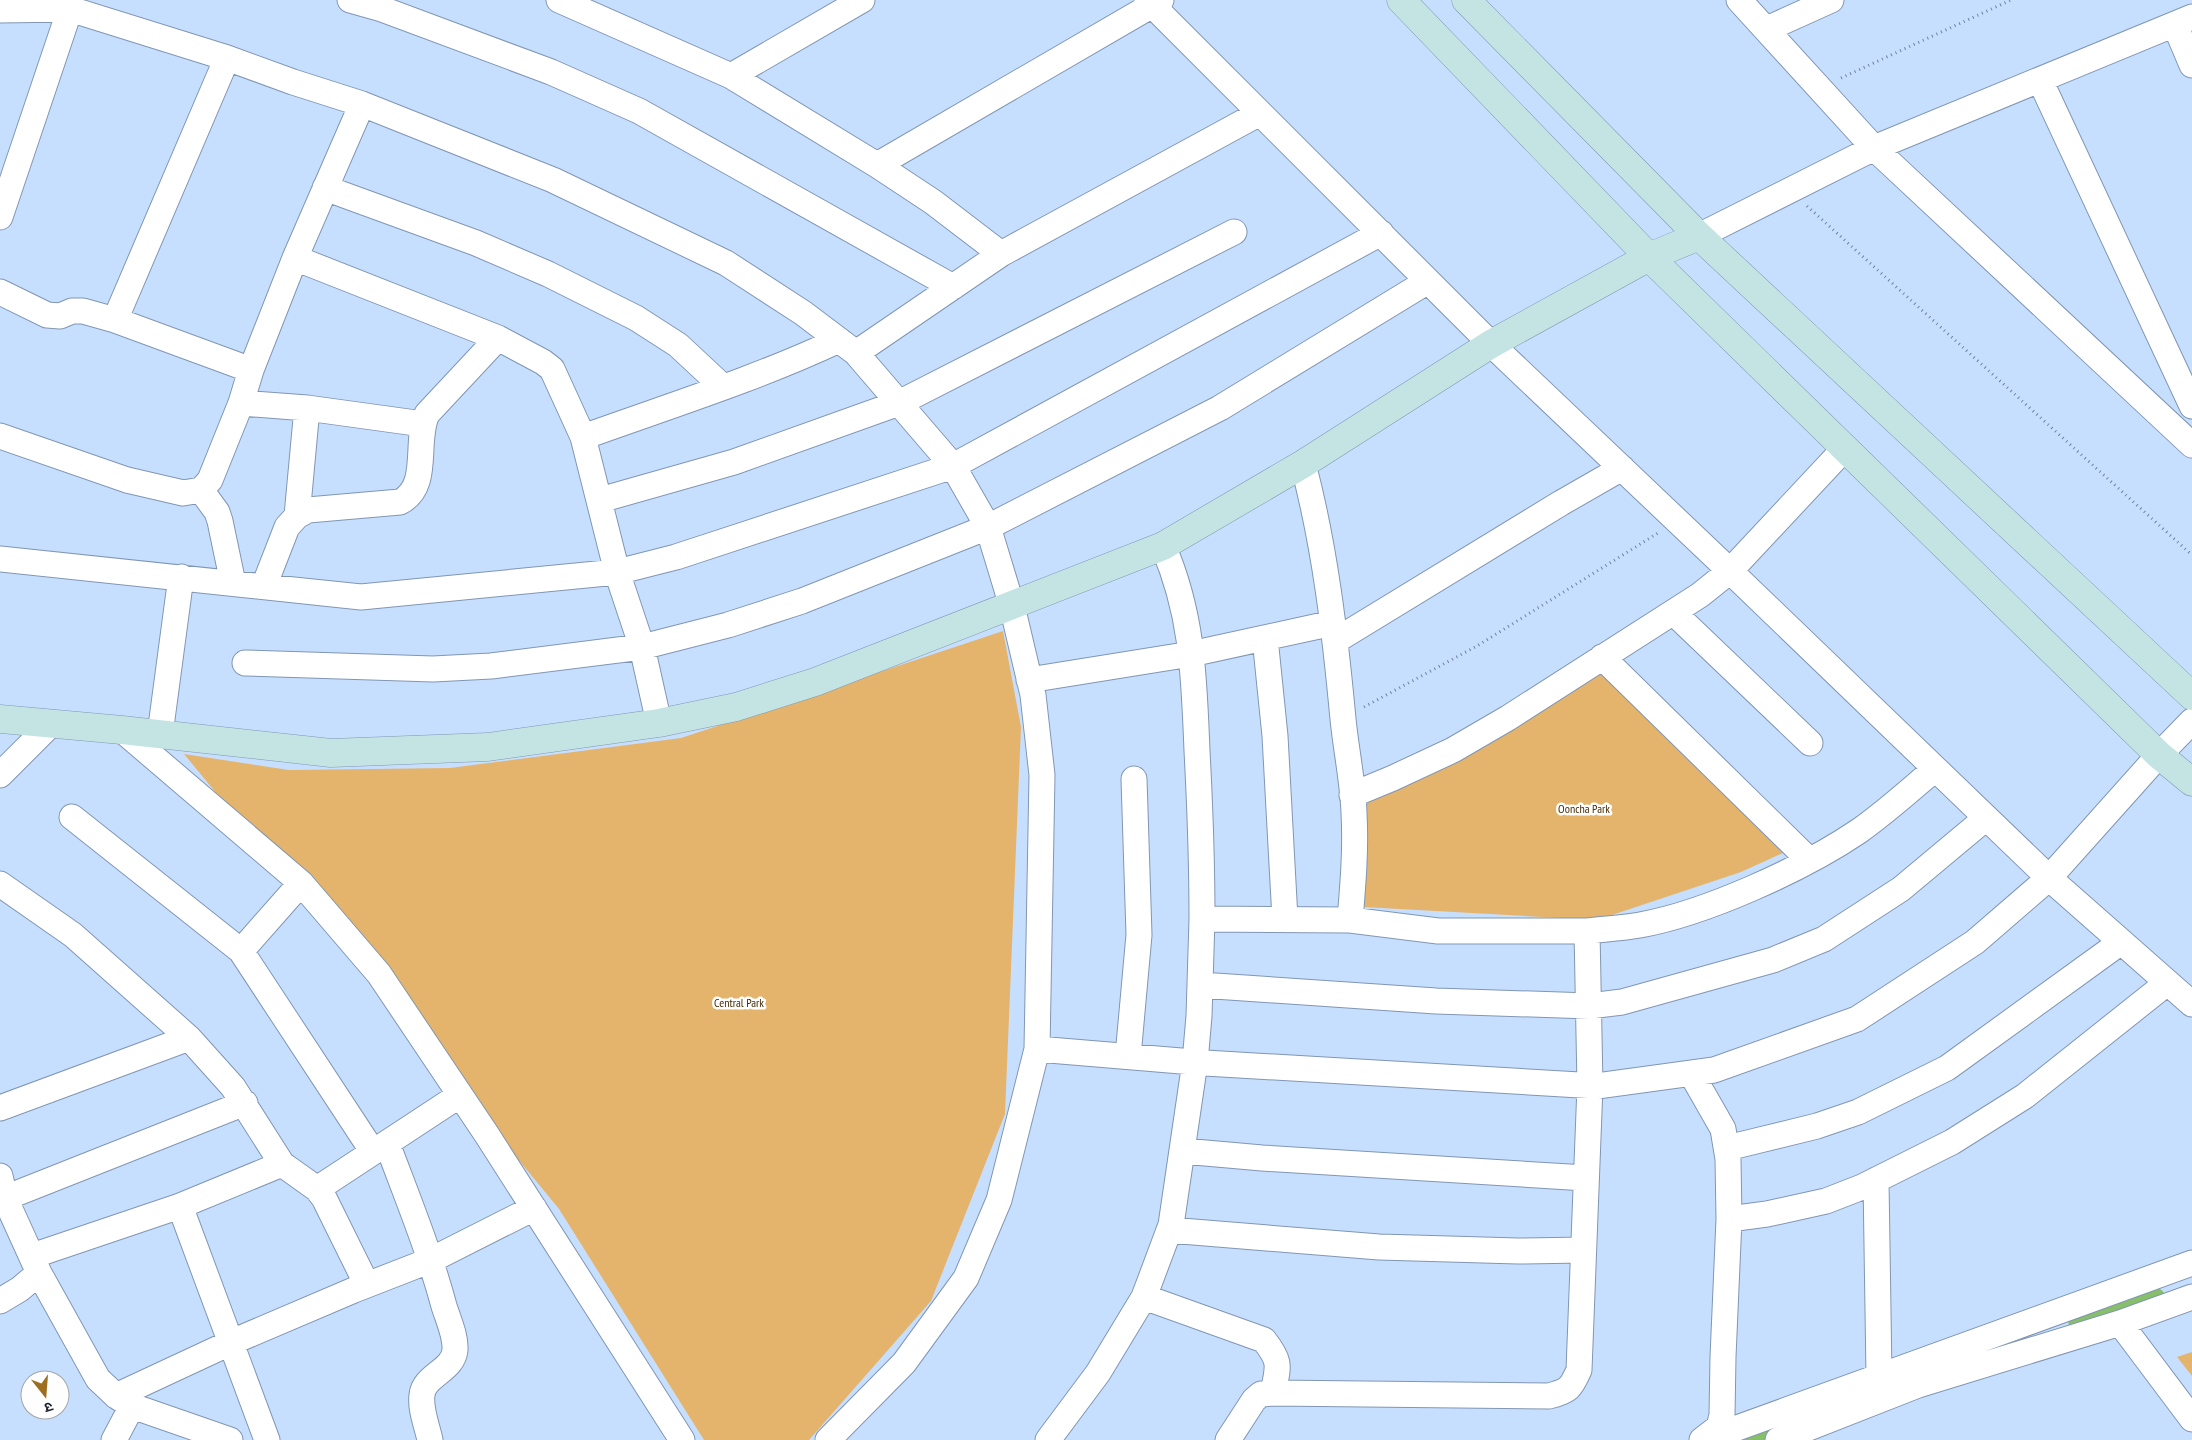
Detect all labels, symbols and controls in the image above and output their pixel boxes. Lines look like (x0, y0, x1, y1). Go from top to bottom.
park label: Ooncha Park (1558, 801, 1610, 816)
park label: Central Park (714, 995, 764, 1010)
north arrow (20, 1370, 70, 1420)
text: उ (41, 1398, 55, 1417)

